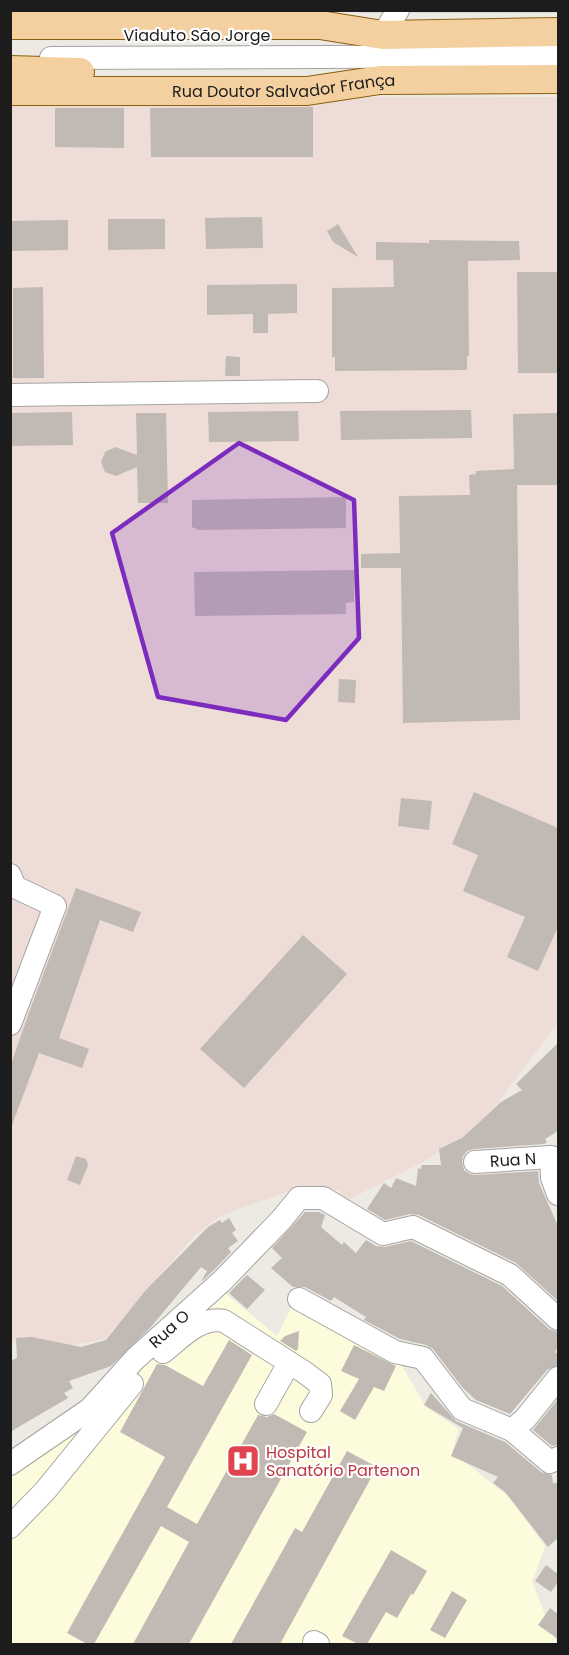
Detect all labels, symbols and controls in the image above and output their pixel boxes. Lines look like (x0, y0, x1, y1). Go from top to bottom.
street label: Viaduto São Jorge (123, 24, 271, 47)
street label: Rua Doutor Salvador França (172, 68, 395, 103)
street label: Rua N (489, 1147, 537, 1173)
street label: Rua O (144, 1304, 195, 1353)
place label: Hospital Sanatório Partenon (266, 1441, 420, 1482)
hospital icon: Hospital Sanatório Partenon (225, 1443, 261, 1479)

